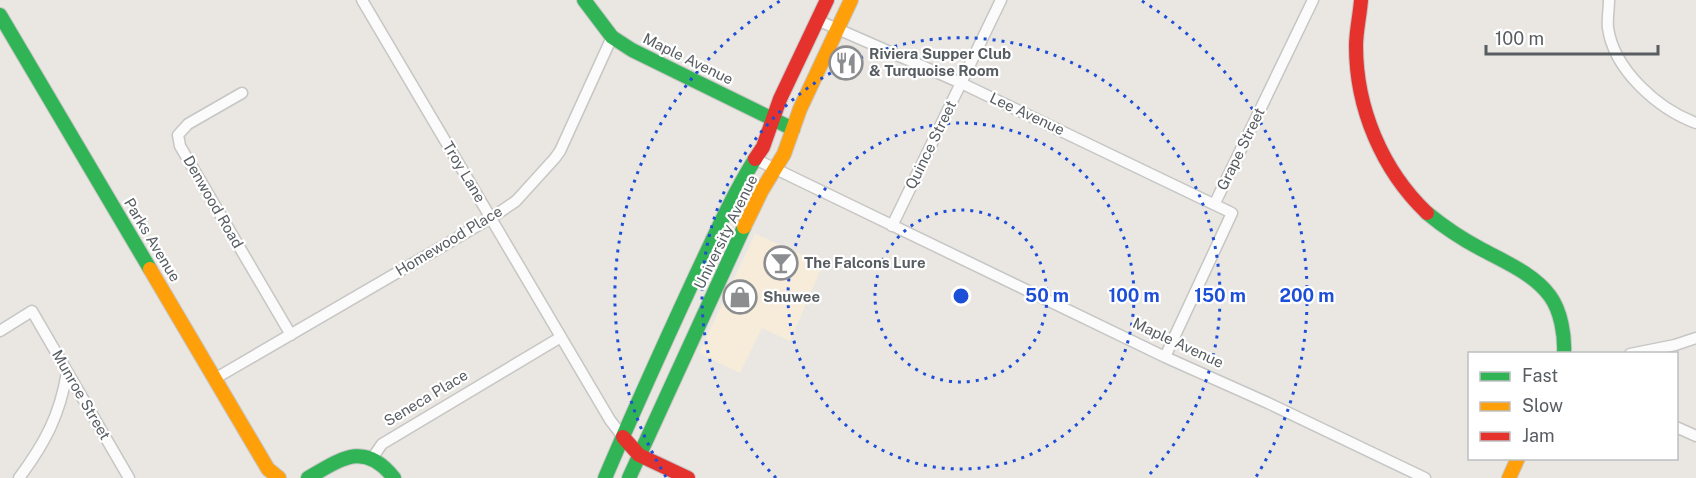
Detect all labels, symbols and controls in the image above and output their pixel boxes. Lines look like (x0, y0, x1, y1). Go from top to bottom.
scale bar (1486, 18, 1658, 56)
text: 100 m (1495, 28, 1544, 49)
street label: Maple Avenue (640, 29, 736, 88)
restaurant icon: Riviera Supper Club & Turquoise Room (828, 45, 864, 81)
place label: Riviera Supper Club & Turquoise Room (869, 45, 1011, 79)
street label: Lee Avenue (987, 89, 1067, 138)
street label: Quince Street (902, 98, 959, 192)
street label: Grape Street (1213, 105, 1268, 193)
street label: Troy Lane (440, 138, 489, 205)
street label: Denwood Road (180, 152, 247, 251)
street label: University Avenue (691, 172, 761, 292)
street label: Parks Avenue (121, 195, 184, 285)
street label: Homewood Place (392, 202, 505, 279)
bar icon: The Falcons Lure (763, 245, 799, 281)
place label: The Falcons Lure (804, 254, 926, 271)
shop icon: Shuwee (722, 279, 758, 315)
text: 50 m (1025, 285, 1069, 306)
text: 100 m (1108, 285, 1160, 306)
text: 150 m (1194, 285, 1246, 306)
text: 200 m (1280, 285, 1334, 306)
centre of rings (951, 286, 971, 306)
place label: Shuwee (763, 288, 820, 305)
street label: Maple Avenue (1130, 314, 1226, 371)
street label: Munroe Street (49, 347, 114, 443)
legend (1468, 352, 1678, 460)
text: Fast (1522, 365, 1558, 386)
street label: Seneca Place (381, 366, 471, 429)
text: Slow (1522, 395, 1563, 416)
text: Jam (1522, 425, 1555, 446)

